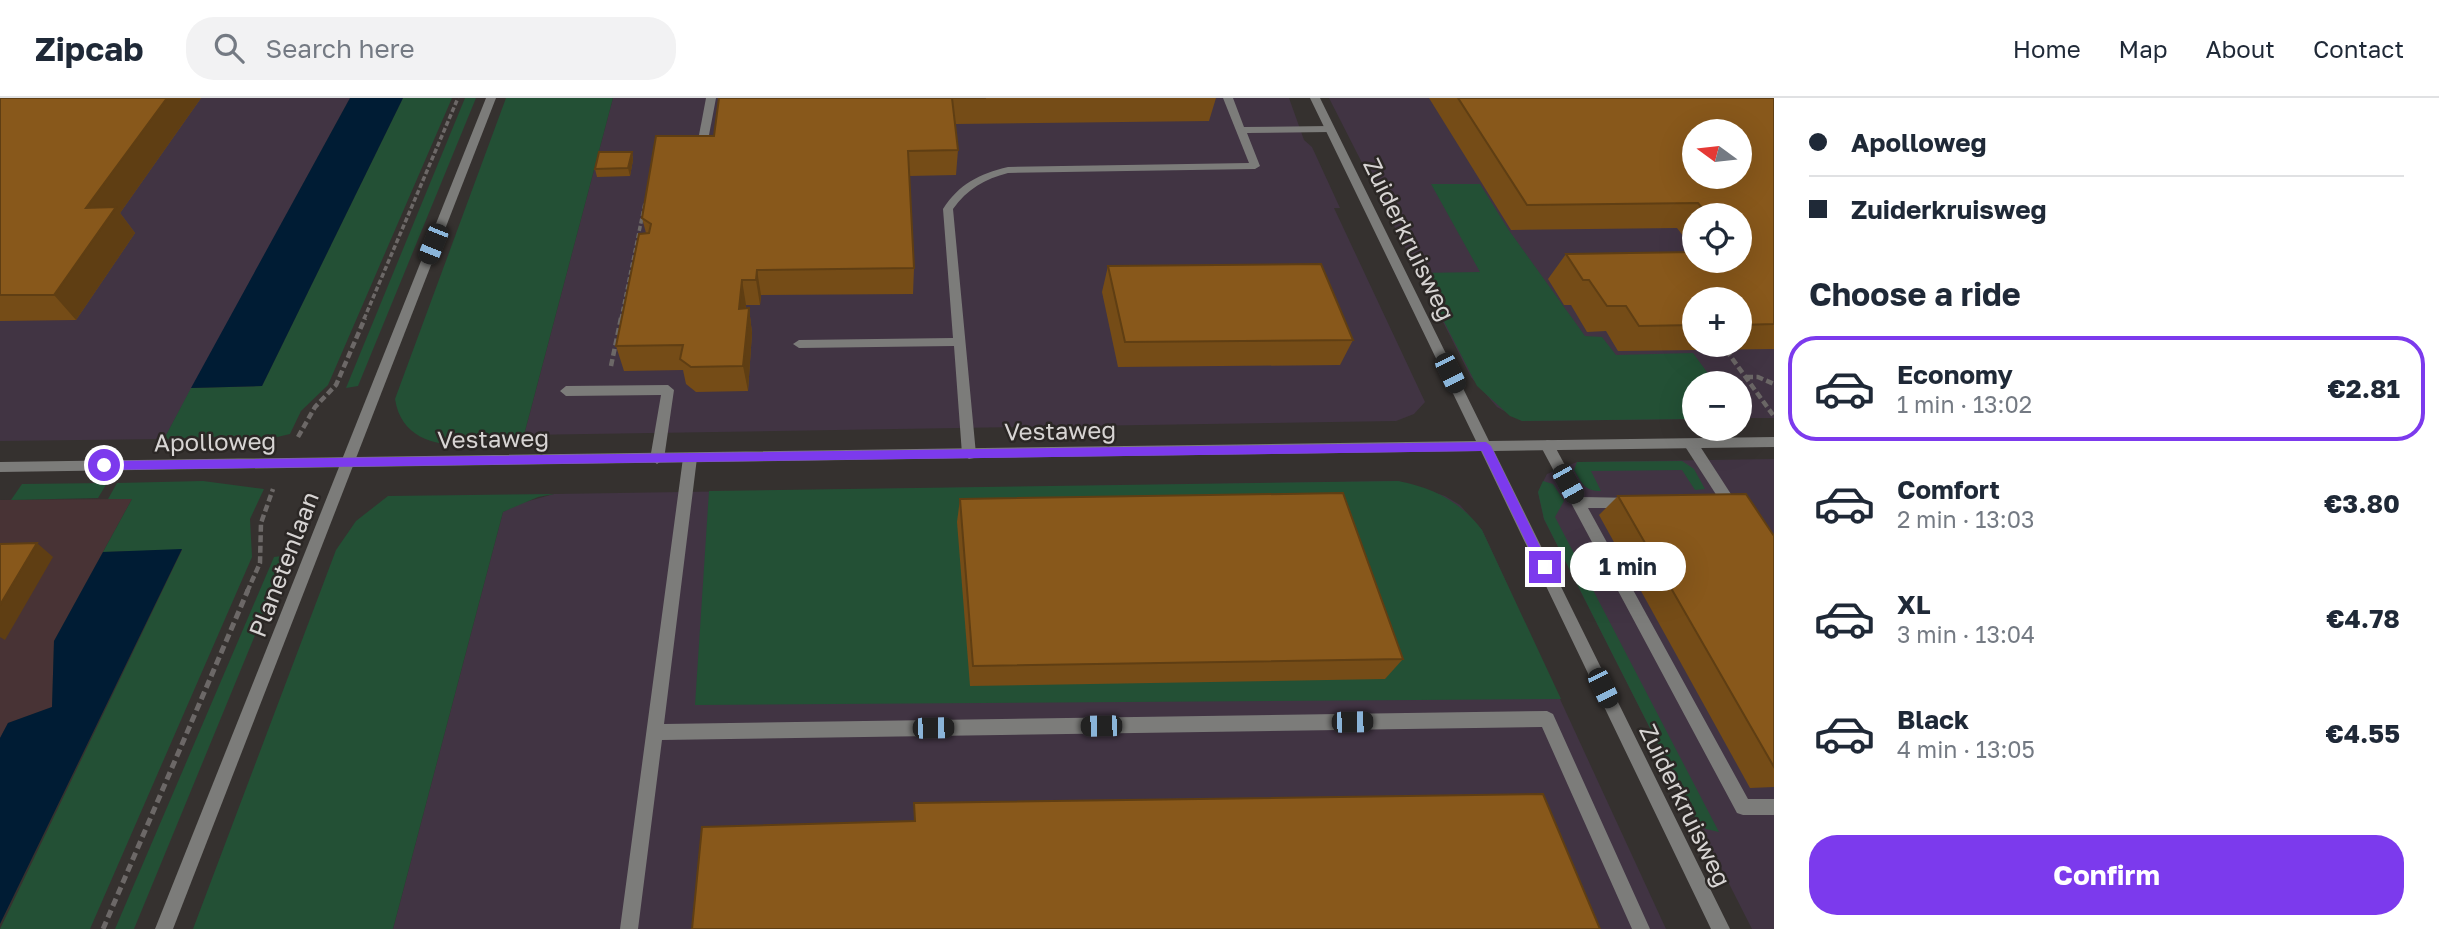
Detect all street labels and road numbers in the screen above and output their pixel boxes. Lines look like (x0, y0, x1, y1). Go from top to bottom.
street label: Zuiderkruisweg (1358, 153, 1462, 325)
street label: Vestaweg (1004, 415, 1116, 445)
street label: Vestaweg (437, 423, 549, 453)
street label: Apolloweg (154, 425, 276, 457)
street label: Planetenlaan (242, 487, 324, 641)
street label: Zuiderkruisweg (1634, 719, 1738, 891)

